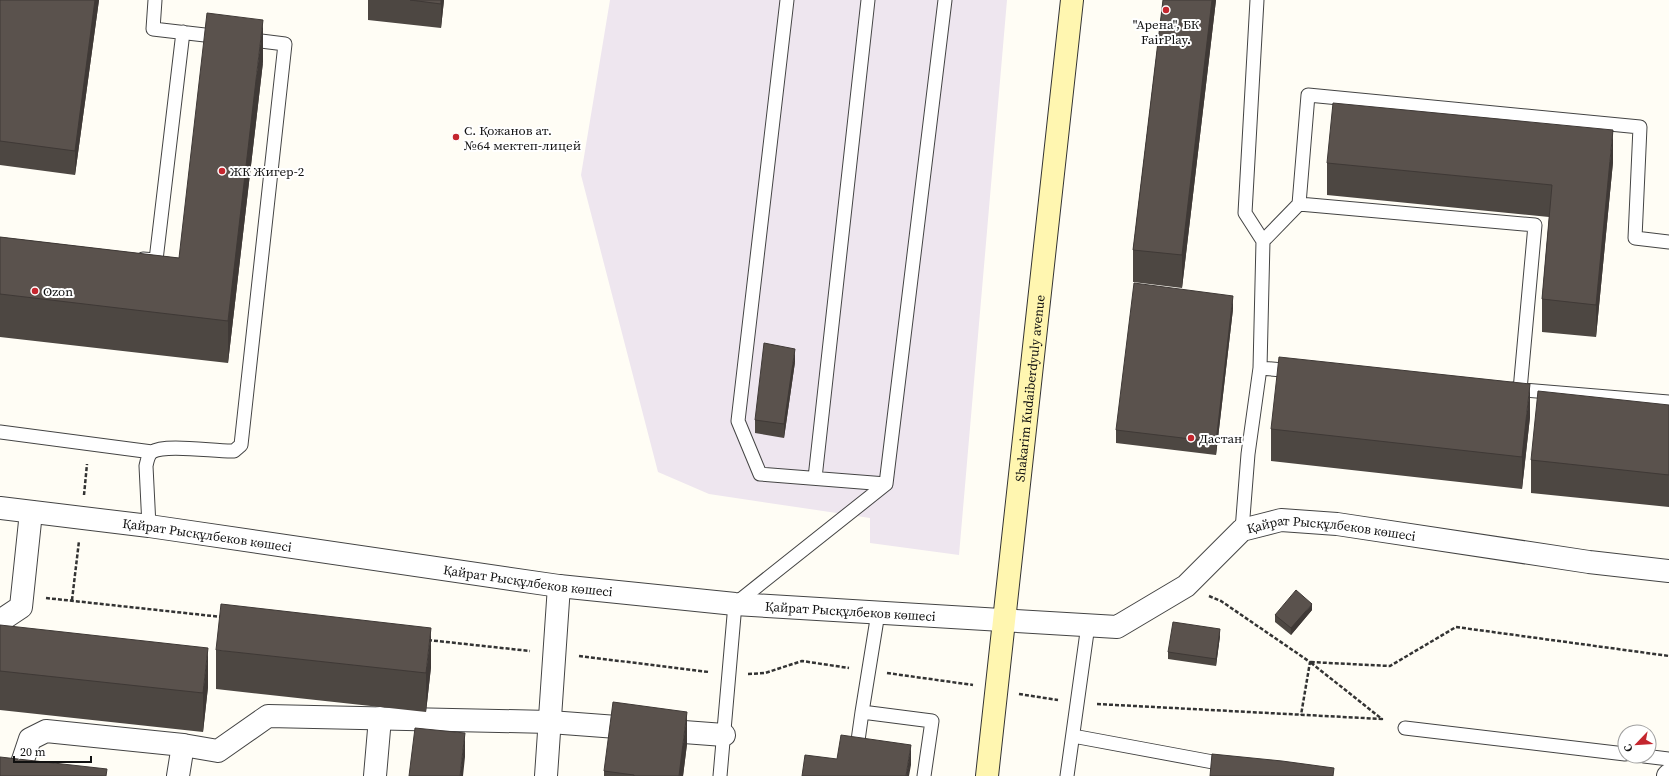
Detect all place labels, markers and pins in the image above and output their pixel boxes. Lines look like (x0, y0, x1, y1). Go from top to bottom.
marker: "Арена", БК FairPlay. (1161, 5, 1171, 15)
place label: "Арена", БК FairPlay. (1133, 16, 1200, 48)
place label: С. Қожанов ат. №64 мектеп-лицей (464, 122, 581, 154)
marker: С. Қожанов ат. №64 мектеп-лицей (451, 132, 461, 142)
place label: ЖК Жигер-2 (230, 163, 304, 180)
marker: ЖК Жигер-2 (217, 166, 227, 176)
place label: Ozon (43, 283, 73, 300)
marker: Ozon (30, 286, 40, 296)
place label: Дастан (1199, 430, 1242, 447)
marker: Дастан (1186, 433, 1196, 443)

